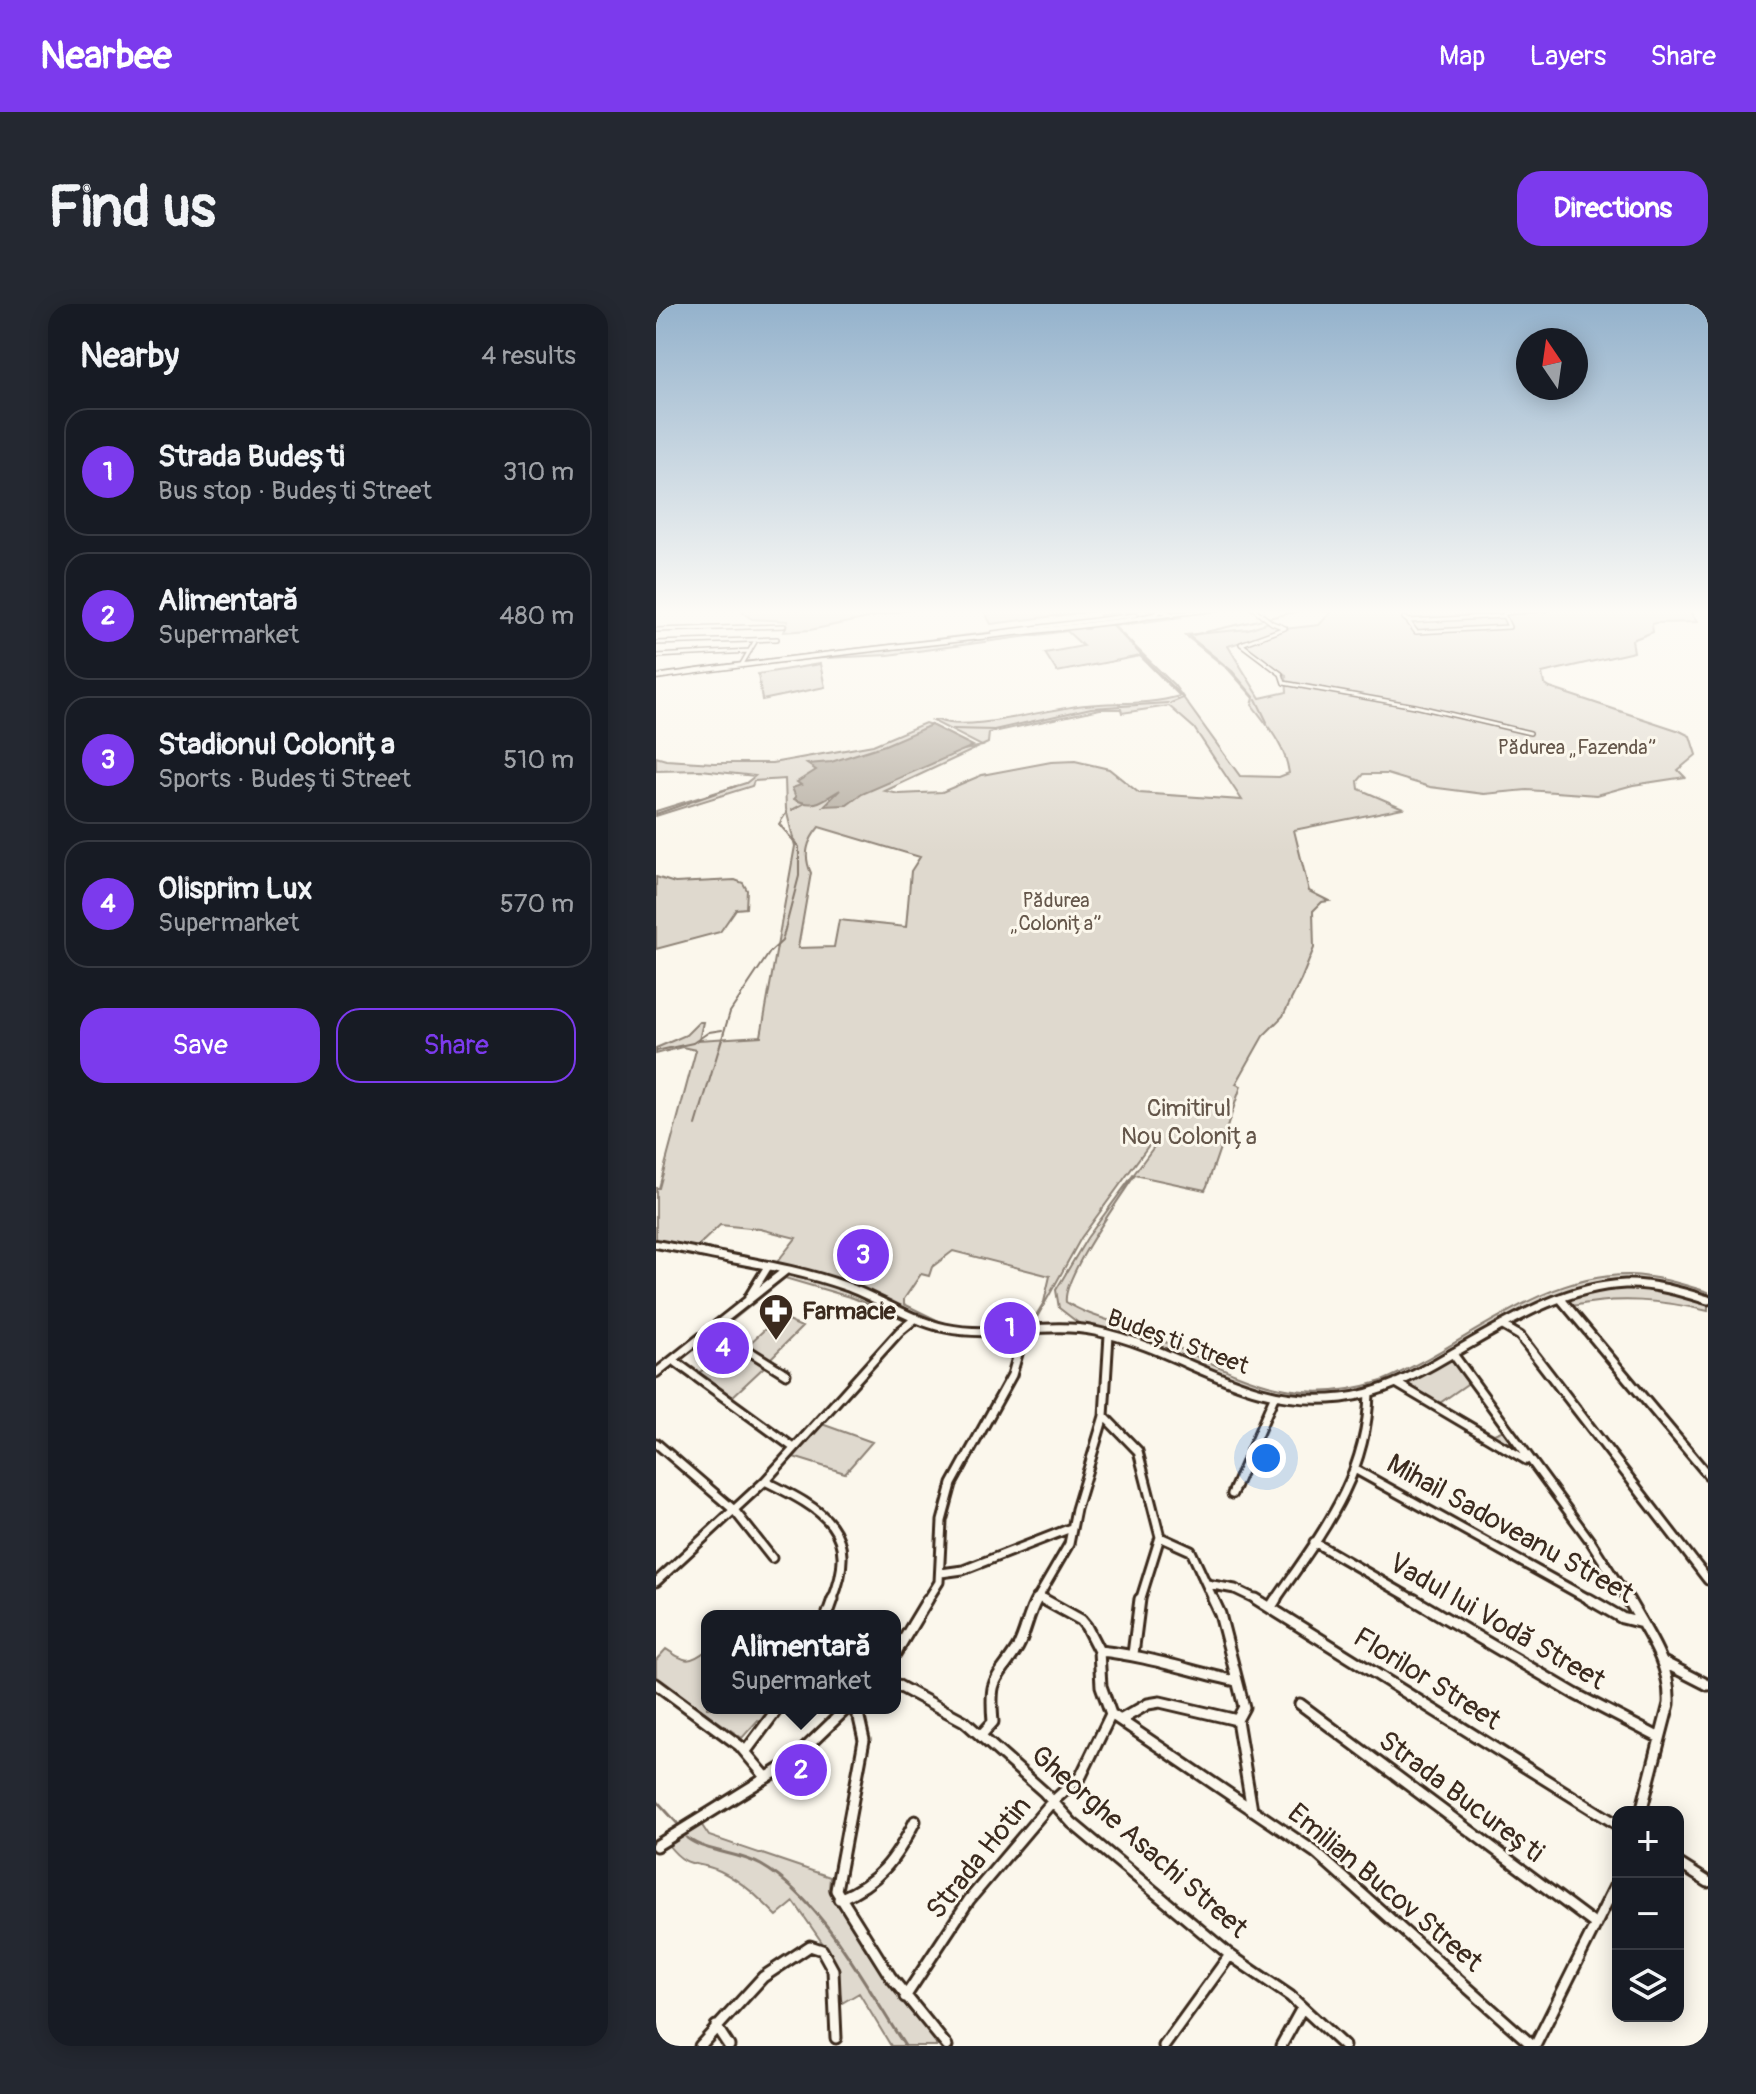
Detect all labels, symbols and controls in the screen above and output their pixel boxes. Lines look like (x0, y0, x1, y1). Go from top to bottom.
text: Nearbee (40, 32, 172, 80)
text: Map (1439, 39, 1485, 74)
text: Layers (1529, 39, 1606, 74)
text: Share (1650, 39, 1716, 74)
button: Directions (1517, 171, 1708, 246)
text: Find us (48, 174, 216, 243)
north arrow (1516, 328, 1588, 400)
text: Nearby (80, 335, 179, 378)
text: 4 results (481, 340, 576, 372)
text: Strada Budești (158, 438, 345, 475)
text: 1 (103, 456, 113, 488)
text: 310 m (503, 456, 574, 488)
text: Bus stop · Budești Street (158, 475, 432, 507)
text: Alimentară (158, 582, 299, 619)
text: 2 (101, 600, 115, 632)
text: 480 m (499, 600, 574, 632)
text: Supermarket (158, 619, 299, 651)
text: Stadionul Colonița (158, 726, 395, 763)
park label: Pădurea „Fazenda” (1498, 735, 1656, 760)
text: 3 (101, 744, 115, 776)
text: 510 m (503, 744, 574, 776)
text: Sports · Budești Street (158, 763, 411, 795)
text: Olisprim Lux (158, 870, 313, 907)
text: 4 (100, 888, 116, 920)
text: 570 m (500, 888, 574, 920)
park label: Pădurea „Colonița” (1011, 888, 1101, 936)
text: Supermarket (158, 907, 299, 939)
button: Save (80, 1008, 320, 1083)
button: Share (336, 1008, 576, 1083)
park label: Cimitirul Nou Colonița (1121, 1094, 1257, 1151)
pin: 3 (837, 1225, 889, 1285)
pharmacy icon: Farmacie (757, 1292, 795, 1342)
place label: Farmacie (802, 1297, 897, 1326)
pin: 1 (984, 1298, 1036, 1358)
street label: Budești Street (1103, 1303, 1253, 1381)
pin: 4 (697, 1318, 749, 1378)
your location (1246, 1438, 1286, 1478)
street label: Mihail Sadoveanu Street (1380, 1447, 1640, 1612)
street label: Vadul lui Vodă Street (1383, 1546, 1612, 1699)
popup (701, 1610, 901, 1714)
street label: Florilor Street (1347, 1620, 1508, 1739)
text: Alimentară (730, 1628, 871, 1665)
text: Supermarket (730, 1665, 872, 1697)
street label: Strada București (1371, 1723, 1551, 1871)
street label: Gheorghe Asachi Street (1023, 1738, 1255, 1946)
pin: 2 (775, 1740, 827, 1800)
street label: Strada Hotin (919, 1789, 1039, 1927)
street label: Emilian Bucov Street (1280, 1796, 1490, 1980)
map controls (1612, 1806, 1684, 2022)
button: + (1612, 1806, 1684, 1878)
button: − (1612, 1878, 1684, 1950)
button: layers (1612, 1950, 1684, 2022)

